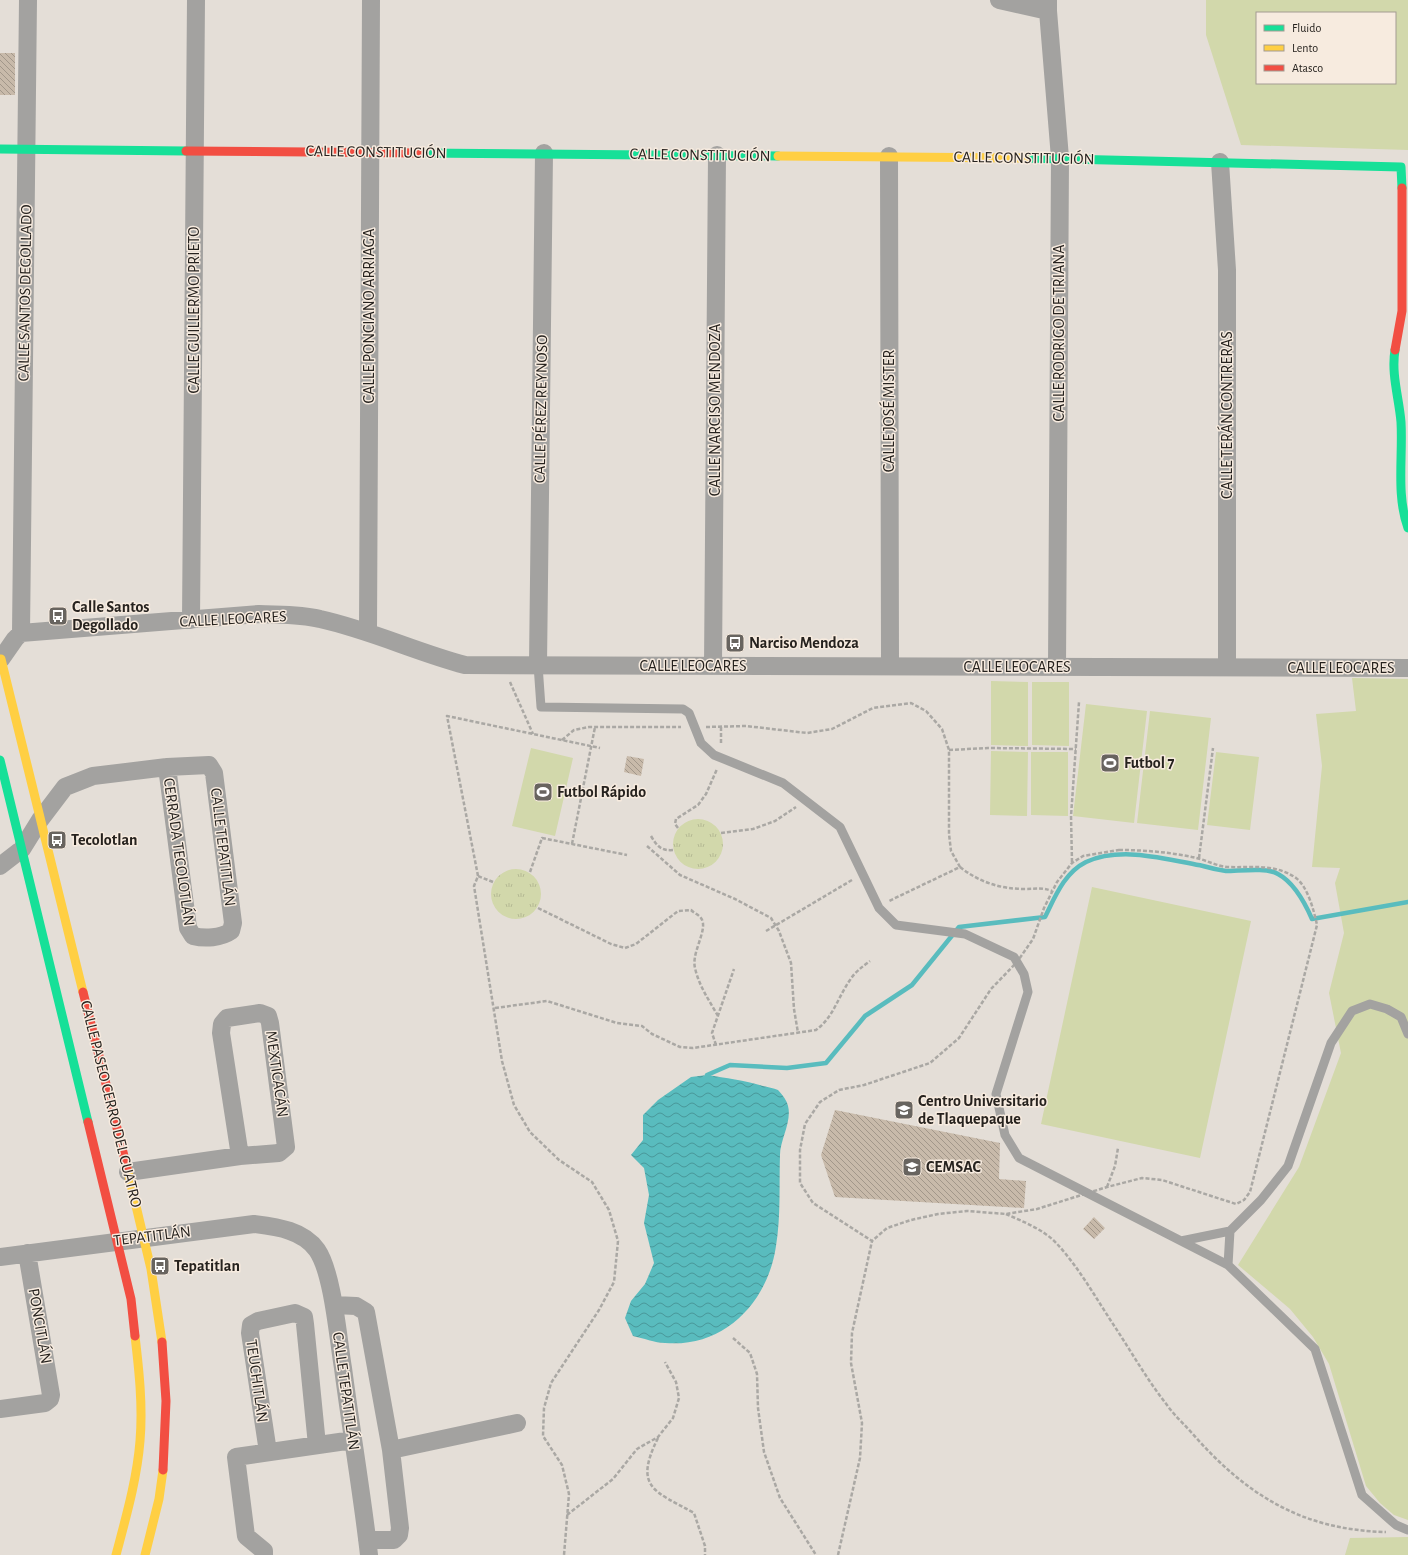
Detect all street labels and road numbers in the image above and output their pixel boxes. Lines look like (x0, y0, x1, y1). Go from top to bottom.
street label: CALLE CONSTITUCIÓN (305, 141, 447, 161)
street label: CALLE CONSTITUCIÓN (629, 144, 771, 164)
street label: CALLE CONSTITUCIÓN (953, 147, 1095, 167)
street label: CALLE SANTOS DEGOLLADO (15, 204, 35, 382)
street label: CALLE GUILLERMO PRIETO (186, 226, 202, 394)
street label: CALLE PONCIANO ARRIAGA (361, 229, 377, 403)
street label: CALLE RODRIGO DE TRIANA (1051, 245, 1067, 421)
street label: CALLE NARCISO MENDOZA (707, 324, 723, 496)
street label: CALLE TERÁN CONTRERAS (1217, 331, 1235, 499)
street label: CALLE PÉREZ REYNOSO (530, 335, 550, 483)
street label: CALLE JOSÉ MISTER (879, 350, 897, 472)
street label: CALLE LEOCARES (179, 608, 287, 630)
street label: CALLE LEOCARES (639, 658, 747, 674)
street label: CALLE LEOCARES (963, 659, 1071, 675)
street label: CALLE LEOCARES (1287, 660, 1395, 676)
street label: CERRADA TECOLOTLÁN (161, 777, 199, 927)
street label: CALLE TEPATITLÁN (208, 787, 240, 907)
street label: CALLE PASEO CERRO DEL CUATRO (78, 999, 144, 1209)
street label: MEXTICACÁN (263, 1029, 293, 1118)
street label: TEPATITLÁN (112, 1221, 192, 1249)
street label: PONCITLÁN (26, 1287, 56, 1365)
street label: CALLE TEPATITLÁN (330, 1331, 364, 1451)
street label: TEUCHITLÁN (243, 1338, 273, 1423)

